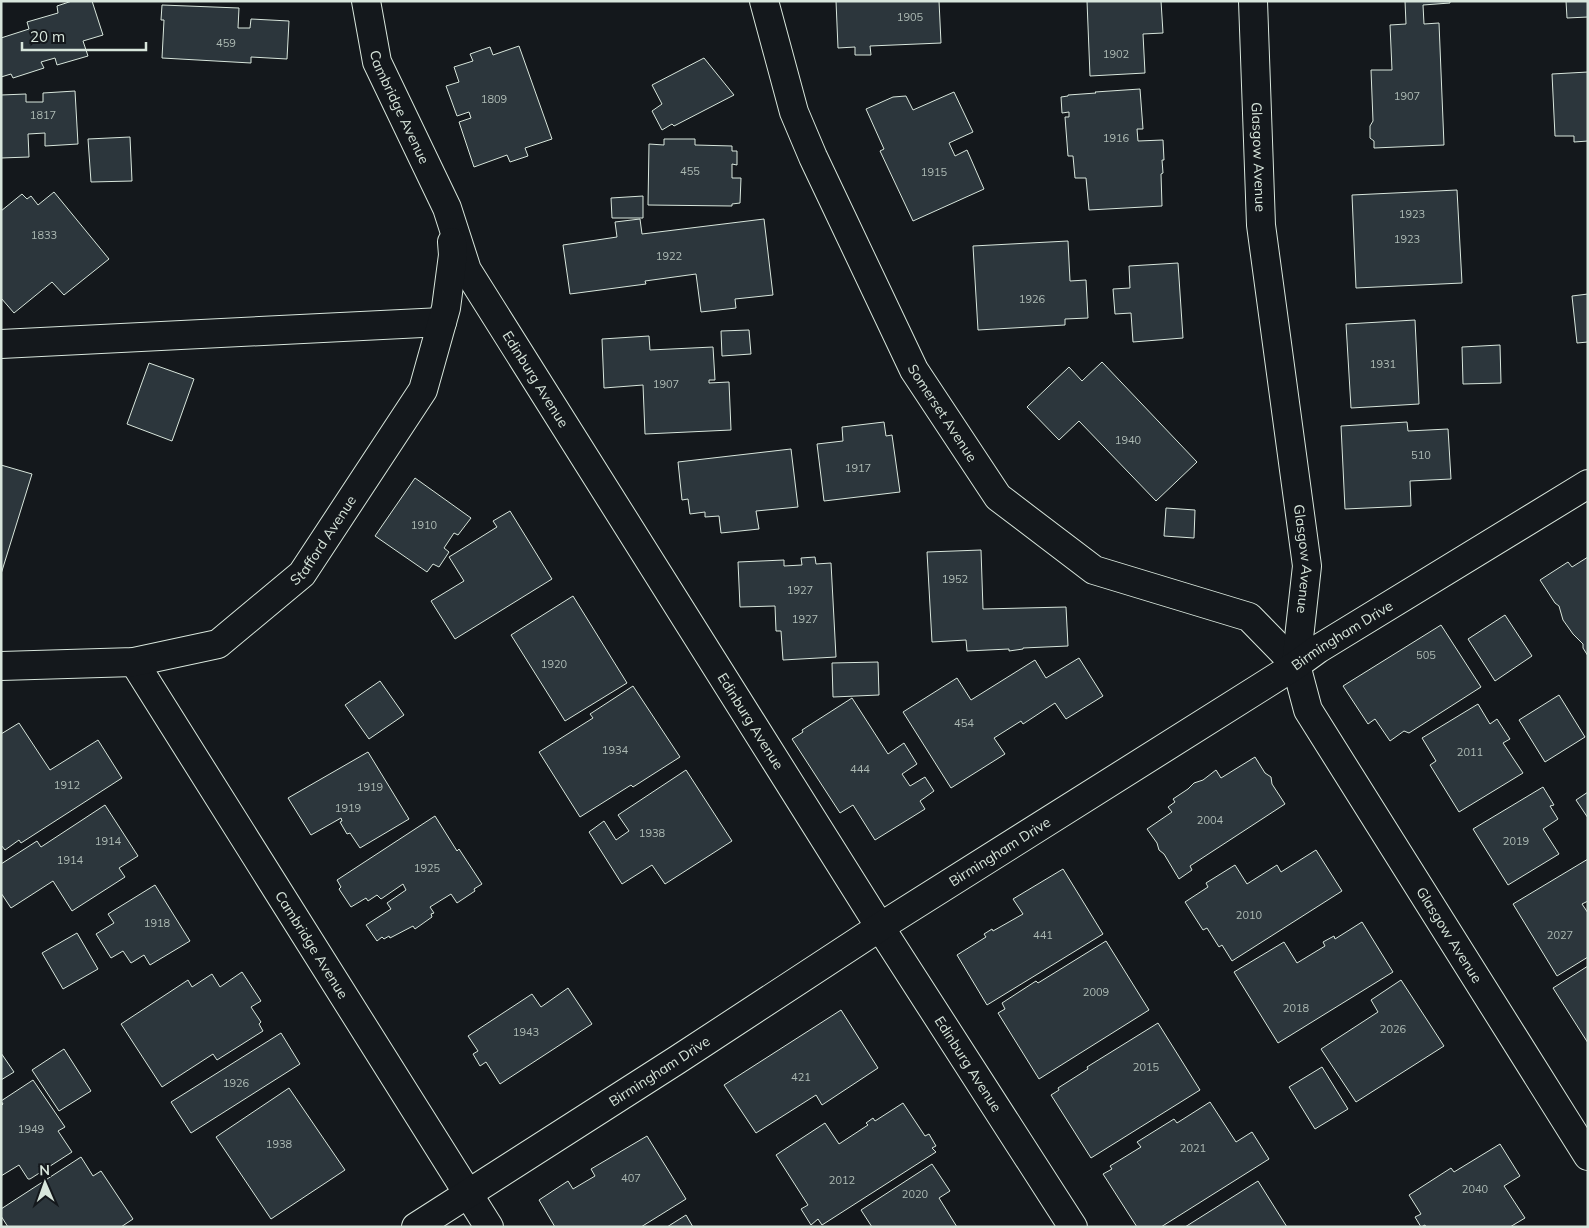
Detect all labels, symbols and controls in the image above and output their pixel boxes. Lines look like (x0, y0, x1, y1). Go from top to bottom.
house number: 1905 (897, 10, 924, 24)
scale bar (22, 20, 146, 52)
text: 20 m (30, 27, 65, 46)
house number: 459 (216, 36, 236, 50)
house number: 1902 (1103, 47, 1130, 61)
street label: Cambridge Avenue (366, 49, 434, 167)
house number: 1907 (1394, 89, 1420, 103)
house number: 1809 (481, 92, 507, 106)
street label: Glasgow Avenue (1248, 102, 1270, 212)
house number: 1817 (30, 108, 56, 122)
house number: 1916 (1103, 131, 1130, 145)
house number: 455 (680, 164, 700, 178)
house number: 1915 (921, 165, 948, 179)
house number: 1923 (1399, 207, 1425, 221)
house number: 1833 (31, 228, 57, 242)
house number: 1923 (1394, 232, 1420, 246)
house number: 1922 (656, 249, 683, 263)
house number: 1926 (1019, 292, 1046, 306)
street label: Edinburg Avenue (499, 328, 573, 431)
house number: 1931 (1370, 357, 1396, 371)
street label: Somerset Avenue (904, 361, 981, 465)
house number: 1907 (653, 377, 679, 391)
house number: 1940 (1115, 433, 1142, 447)
house number: 510 (1411, 448, 1431, 462)
house number: 1917 (845, 461, 871, 475)
street label: Stafford Avenue (286, 492, 360, 589)
street label: Glasgow Avenue (1290, 503, 1316, 614)
house number: 1910 (411, 518, 438, 532)
house number: 1952 (942, 572, 969, 586)
house number: 1927 (787, 583, 813, 597)
street label: Birmingham Drive (1288, 596, 1396, 674)
house number: 1927 (792, 612, 818, 626)
house number: 505 (1416, 648, 1436, 662)
house number: 1920 (541, 657, 568, 671)
street label: Edinburg Avenue (714, 670, 788, 773)
house number: 454 (954, 716, 974, 730)
house number: 1934 (602, 743, 629, 757)
house number: 2011 (1457, 745, 1483, 759)
house number: 444 (850, 762, 870, 776)
house number: 1912 (54, 778, 81, 792)
house number: 1919 (357, 780, 383, 794)
house number: 1919 (335, 801, 361, 815)
street label: Birmingham Drive (946, 813, 1054, 890)
house number: 2004 (1197, 813, 1224, 827)
house number: 1938 (639, 826, 666, 840)
house number: 1914 (95, 834, 122, 848)
house number: 2019 (1503, 834, 1529, 848)
house number: 1914 (57, 853, 84, 867)
house number: 1925 (414, 861, 441, 875)
street label: Glasgow Avenue (1412, 884, 1486, 986)
street label: Cambridge Avenue (271, 888, 352, 1002)
house number: 2010 (1236, 908, 1263, 922)
house number: 1918 (144, 916, 171, 930)
house number: 441 (1033, 928, 1053, 942)
house number: 2027 (1547, 928, 1573, 942)
house number: 2009 (1083, 985, 1109, 999)
house number: 2018 (1283, 1001, 1310, 1015)
street label: Edinburg Avenue (931, 1013, 1006, 1115)
house number: 2026 (1380, 1022, 1407, 1036)
house number: 1943 (513, 1025, 539, 1039)
street label: Birmingham Drive (605, 1032, 713, 1110)
house number: 2015 (1133, 1060, 1160, 1074)
house number: 421 (791, 1070, 811, 1084)
house number: 1926 (223, 1076, 250, 1090)
house number: 1949 (18, 1122, 44, 1136)
house number: 1938 (266, 1137, 293, 1151)
house number: 2021 (1180, 1141, 1206, 1155)
north arrow (20, 1158, 70, 1208)
text: N (39, 1161, 50, 1179)
house number: 407 (621, 1171, 641, 1185)
house number: 2012 (829, 1173, 856, 1187)
house number: 2040 (1462, 1182, 1489, 1196)
house number: 2020 (902, 1187, 929, 1201)

